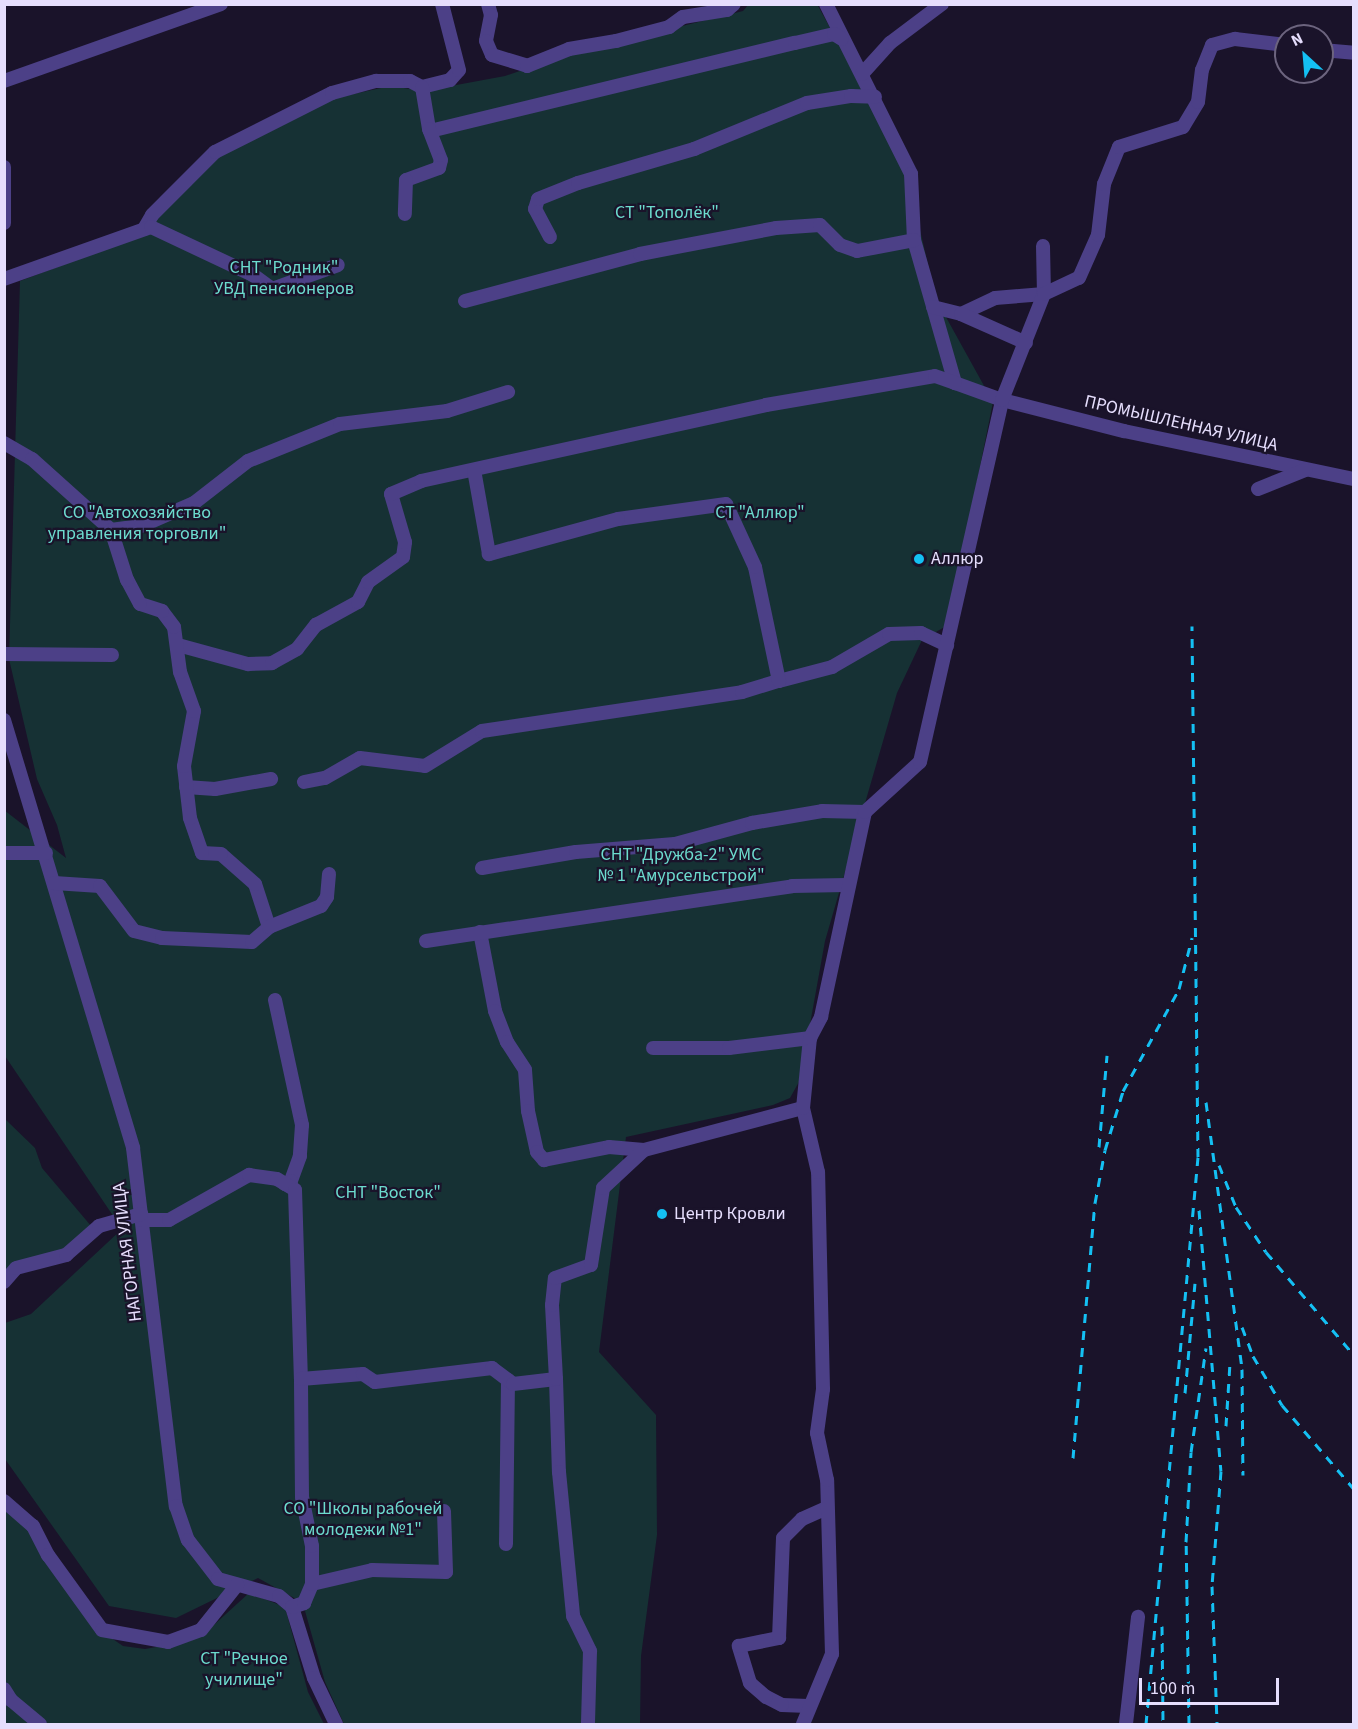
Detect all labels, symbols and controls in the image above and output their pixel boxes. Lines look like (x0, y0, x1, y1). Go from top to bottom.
north arrow (1274, 24, 1334, 84)
text: N (1287, 27, 1307, 52)
park label: СТ "Тополёк" (615, 202, 719, 224)
park label: СНТ "Родник" УВД пенсионеров (214, 258, 354, 300)
street label: ПРОМЫШЛЕННАЯ УЛИЦА (1082, 391, 1280, 457)
park label: СТ "Аллюр" (715, 502, 805, 524)
park label: СО "Автохозяйство управления торговли" (48, 503, 226, 546)
place label: Аллюр (931, 548, 984, 570)
marker: Аллюр (912, 552, 926, 566)
park label: СНТ "Дружба-2" УМС № 1 "Амурсельстрой" (597, 845, 765, 888)
street label: НАГОРНАЯ УЛИЦА (109, 1181, 147, 1323)
park label: СНТ "Восток" (335, 1182, 441, 1204)
place label: Центр Кровли (674, 1203, 786, 1225)
marker: Центр Кровли (655, 1207, 669, 1221)
park label: СО "Школы рабочей молодежи №1" (283, 1499, 443, 1541)
park label: СТ "Речное училище" (200, 1649, 288, 1692)
scale bar (1142, 1666, 1282, 1704)
text: 100 m (1150, 1676, 1195, 1701)

